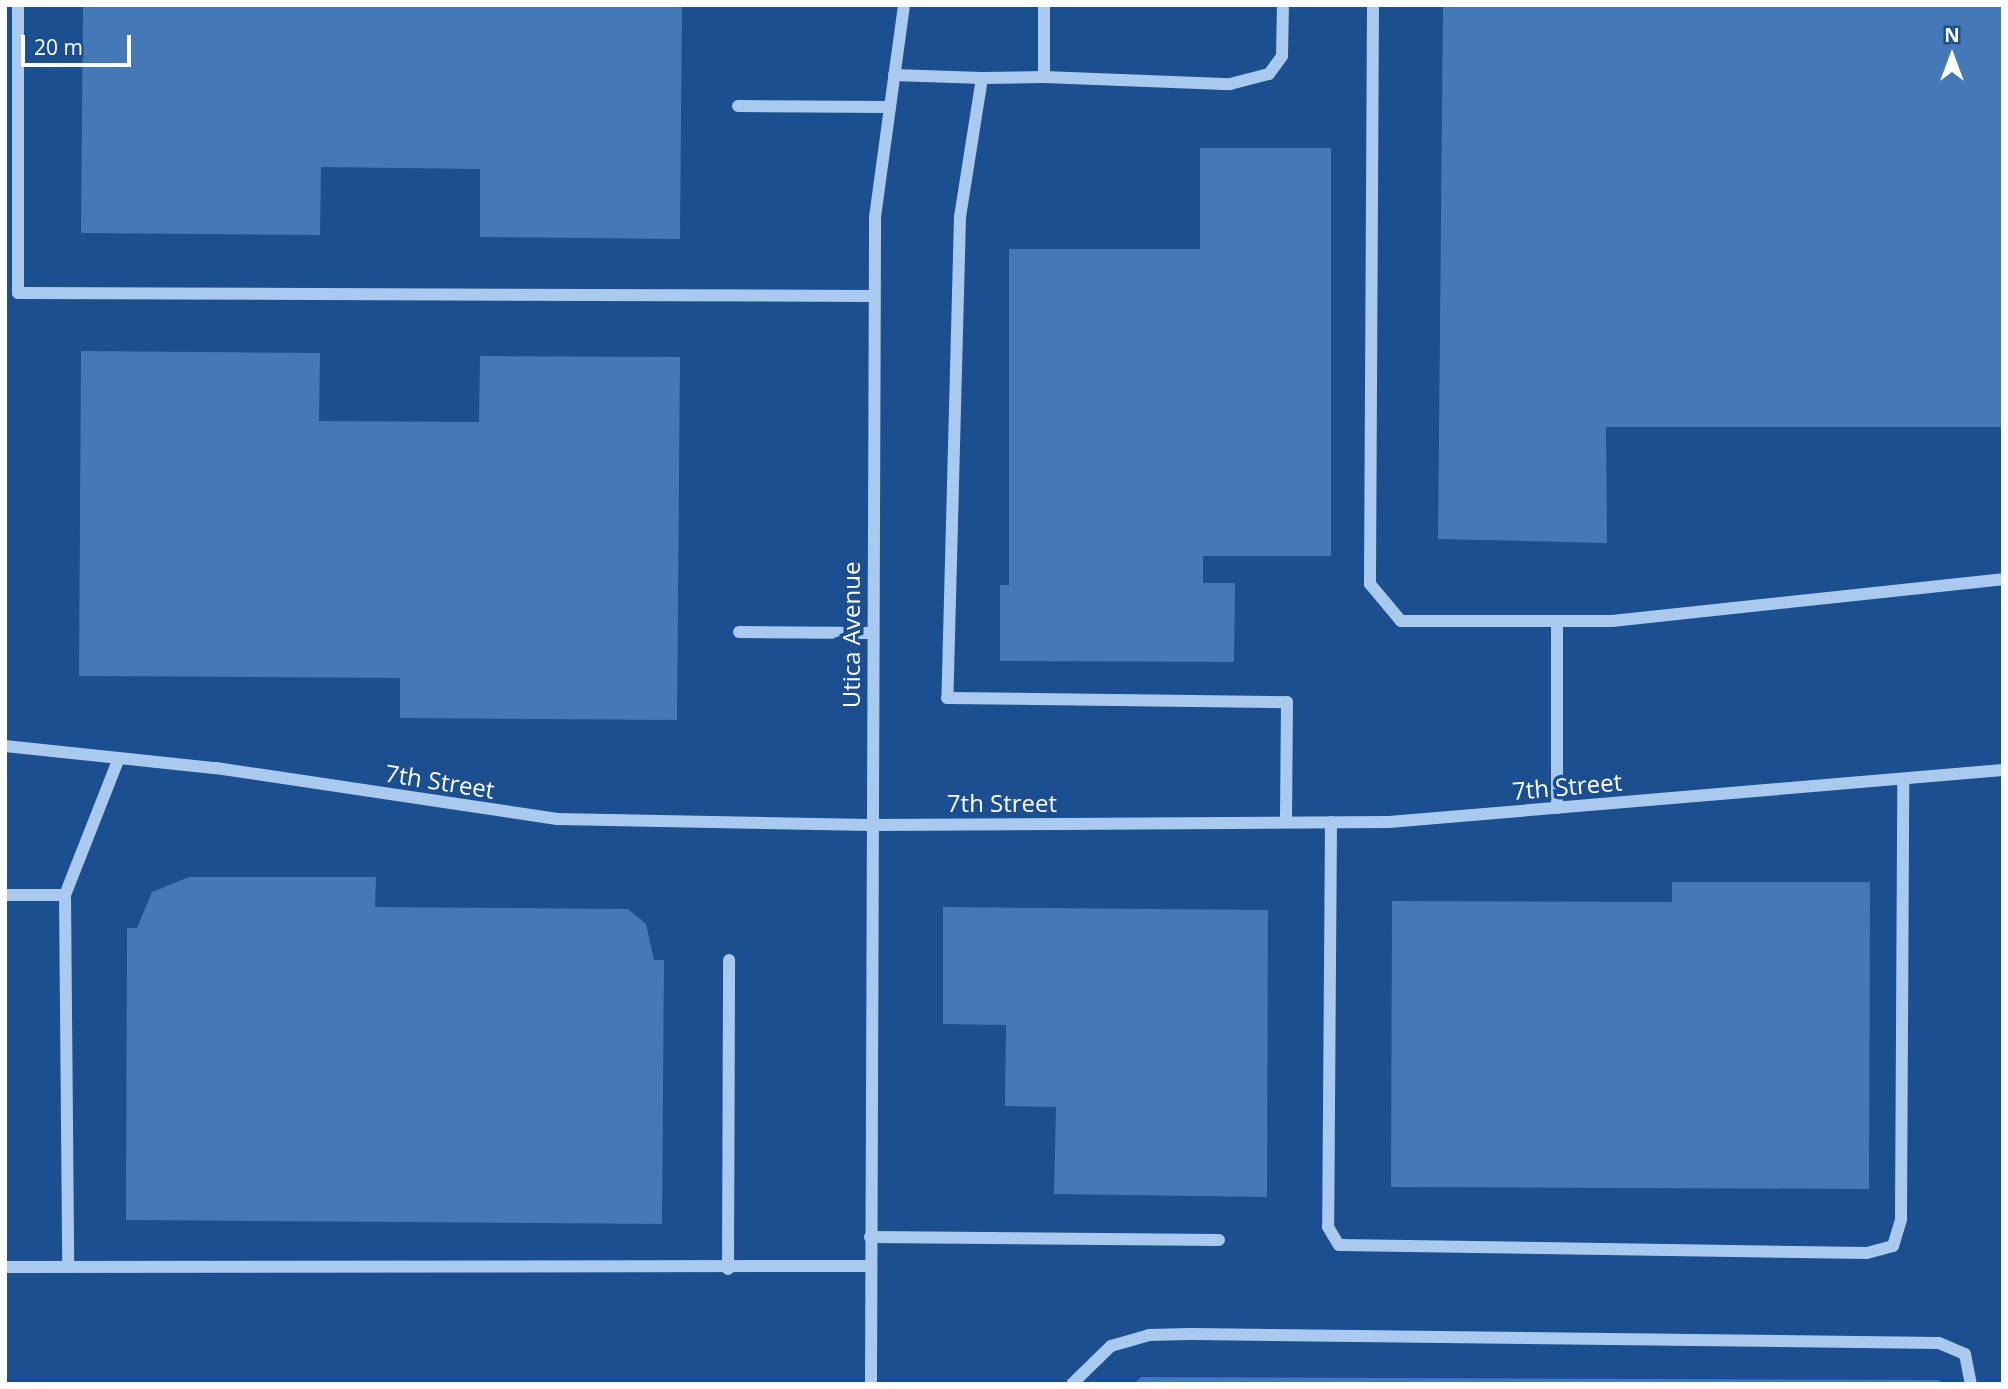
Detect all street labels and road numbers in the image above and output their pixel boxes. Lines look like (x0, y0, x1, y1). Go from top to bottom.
street label: Utica Avenue (837, 562, 865, 708)
street label: 7th Street (383, 758, 497, 804)
street label: 7th Street (1511, 767, 1623, 805)
street label: 7th Street (947, 789, 1057, 817)

